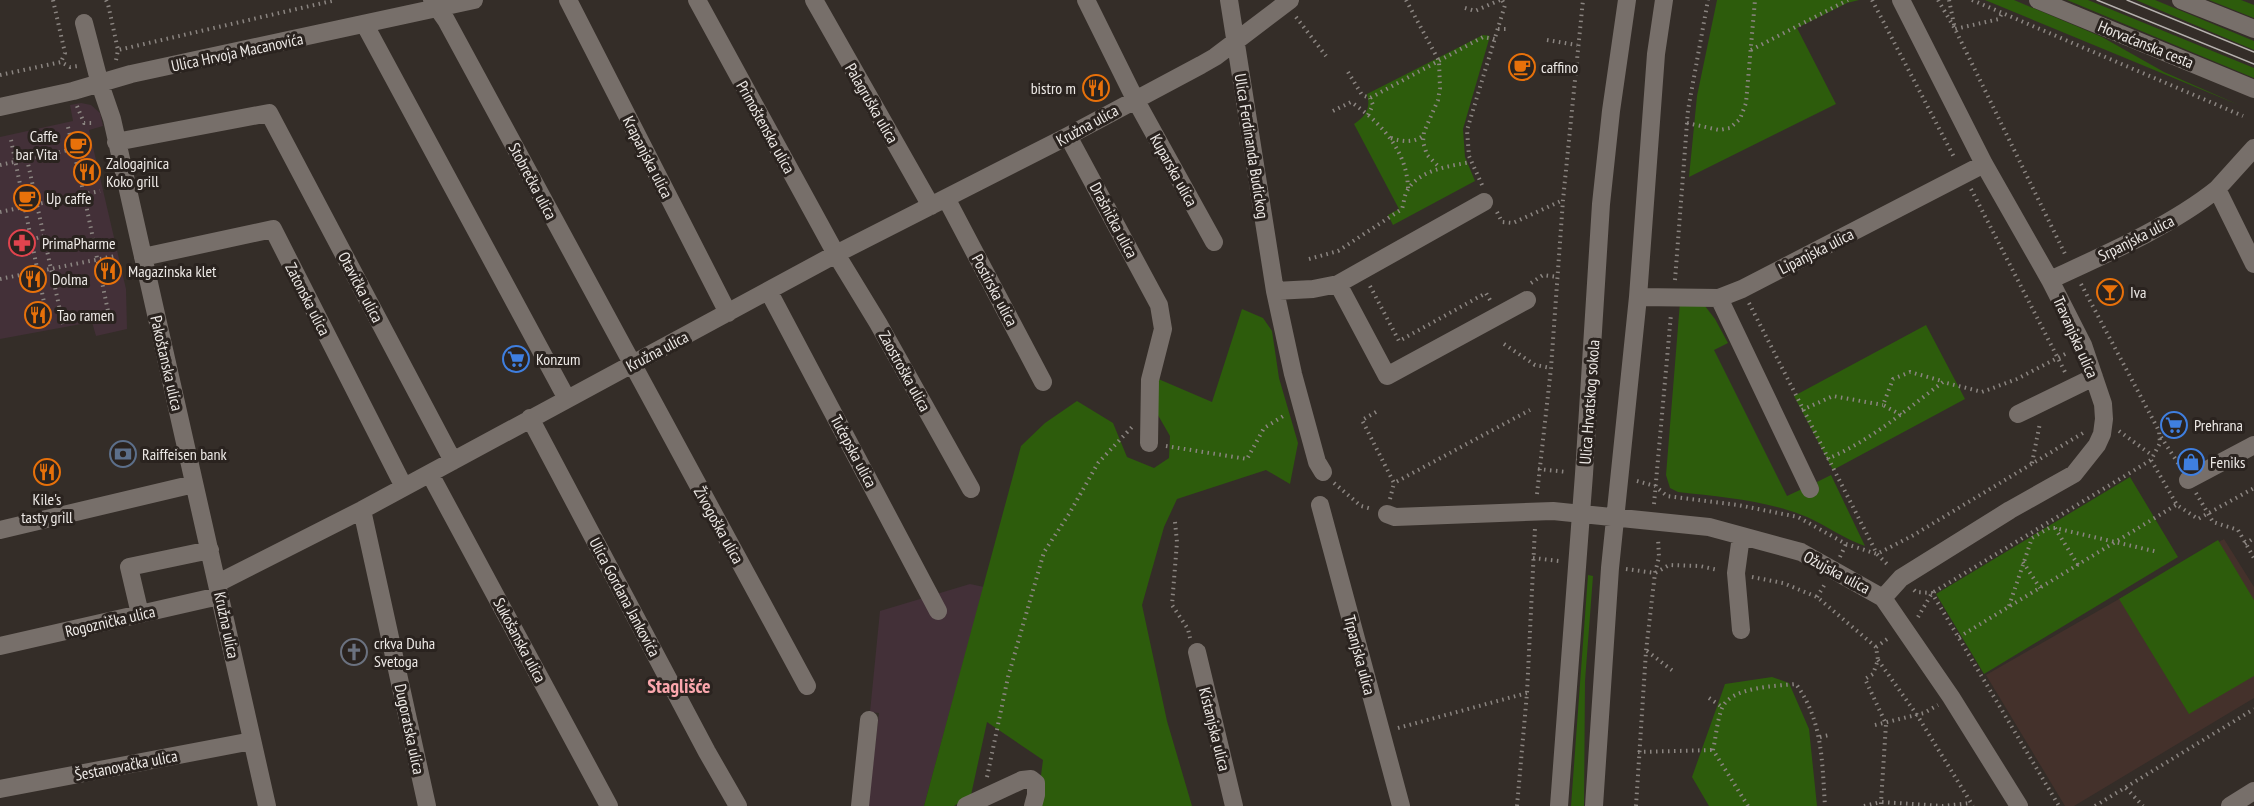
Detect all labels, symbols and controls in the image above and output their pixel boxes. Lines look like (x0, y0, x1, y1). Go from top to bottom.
street label: Horvaćanska cesta (2095, 16, 2197, 72)
street label: Ulica Hrvoja Macanovića (169, 28, 305, 76)
cafe icon: caffino (1507, 52, 1537, 82)
place label: caffino (1541, 57, 1578, 77)
street label: Palagruška ulica (841, 59, 903, 147)
street label: Ulica Ferdinanda Budickog (1231, 72, 1273, 220)
restaurant icon: bistro m (1081, 73, 1111, 103)
street label: Primoštenska ulica (732, 77, 800, 177)
place label: bistro m (1031, 78, 1076, 98)
street label: Kružna ulica (1053, 100, 1121, 150)
street label: Krapanjska ulica (619, 112, 677, 202)
place label: Caffe bar Vita (16, 126, 58, 164)
cafe icon: Caffe bar Vita (63, 130, 93, 160)
street label: Kuparska ulica (1146, 130, 1202, 210)
street label: Stobrečka ulica (505, 139, 561, 223)
place label: Zalogajnica Koko grill (106, 153, 169, 191)
restaurant icon: Zalogajnica Koko grill (72, 157, 102, 187)
street label: Drašnička ulica (1086, 179, 1142, 261)
cafe icon: Up caffe (12, 183, 42, 213)
place label: Up caffe (46, 188, 92, 208)
street label: Srpanjska ulica (2095, 210, 2177, 266)
street label: Lipanjska ulica (1775, 224, 1857, 278)
pharmacy icon: PrimaPharme (7, 228, 37, 258)
place label: PrimaPharme (42, 233, 116, 253)
street label: Otavička ulica (334, 248, 388, 326)
street label: Postirska ulica (968, 250, 1022, 330)
restaurant icon: Magazinska klet (93, 256, 123, 286)
street label: Zatonska ulica (281, 259, 335, 339)
place label: Magazinska klet (128, 261, 217, 281)
restaurant icon: Dolma (18, 264, 48, 294)
place label: Dolma (52, 269, 88, 289)
bar icon: Iva (2095, 277, 2125, 307)
place label: Iva (2130, 282, 2146, 302)
street label: Travanjska ulica (2049, 293, 2103, 381)
restaurant icon: Tao ramen (23, 300, 53, 330)
place label: Tao ramen (57, 305, 114, 325)
street label: Pakoštanska ulica (146, 313, 188, 413)
street label: Kružna ulica (622, 326, 692, 376)
street label: Zaostroška ulica (875, 327, 935, 415)
street label: Ulica Hrvatskog sokola (1575, 339, 1603, 465)
supermarket icon: Konzum (501, 344, 531, 374)
place label: Konzum (536, 349, 580, 369)
supermarket icon: Prehrana (2159, 410, 2189, 440)
street label: Tučepska ulica (827, 411, 881, 491)
place label: Prehrana (2194, 415, 2243, 435)
bank icon: Raiffeisen bank (108, 439, 138, 469)
place label: Raiffeisen bank (142, 444, 228, 464)
shop icon: Feniks (2176, 447, 2206, 477)
place label: Feniks (2210, 452, 2245, 472)
restaurant icon: Kile's tasty grill (32, 457, 62, 487)
street label: Živogoška ulica (690, 483, 748, 567)
place label: Kile's tasty grill (21, 489, 73, 527)
street label: Ulica Gordana Jankovića (585, 534, 665, 660)
street label: Ožujska ulica (1800, 546, 1874, 598)
street label: Kružna ulica (210, 590, 244, 660)
street label: Sukošanska ulica (489, 594, 551, 686)
street label: Rogoznička ulica (63, 601, 157, 641)
street label: Trpanjska ulica (1340, 613, 1380, 697)
place label: crkva Duha Svetoga (374, 633, 435, 671)
church icon: crkva Duha Svetoga (339, 637, 369, 667)
district label: Staglišće (647, 673, 711, 699)
street label: Dugoratska ulica (391, 682, 429, 776)
street label: Kistanjska ulica (1195, 685, 1235, 773)
street label: Šestanovačka ulica (73, 745, 179, 785)

